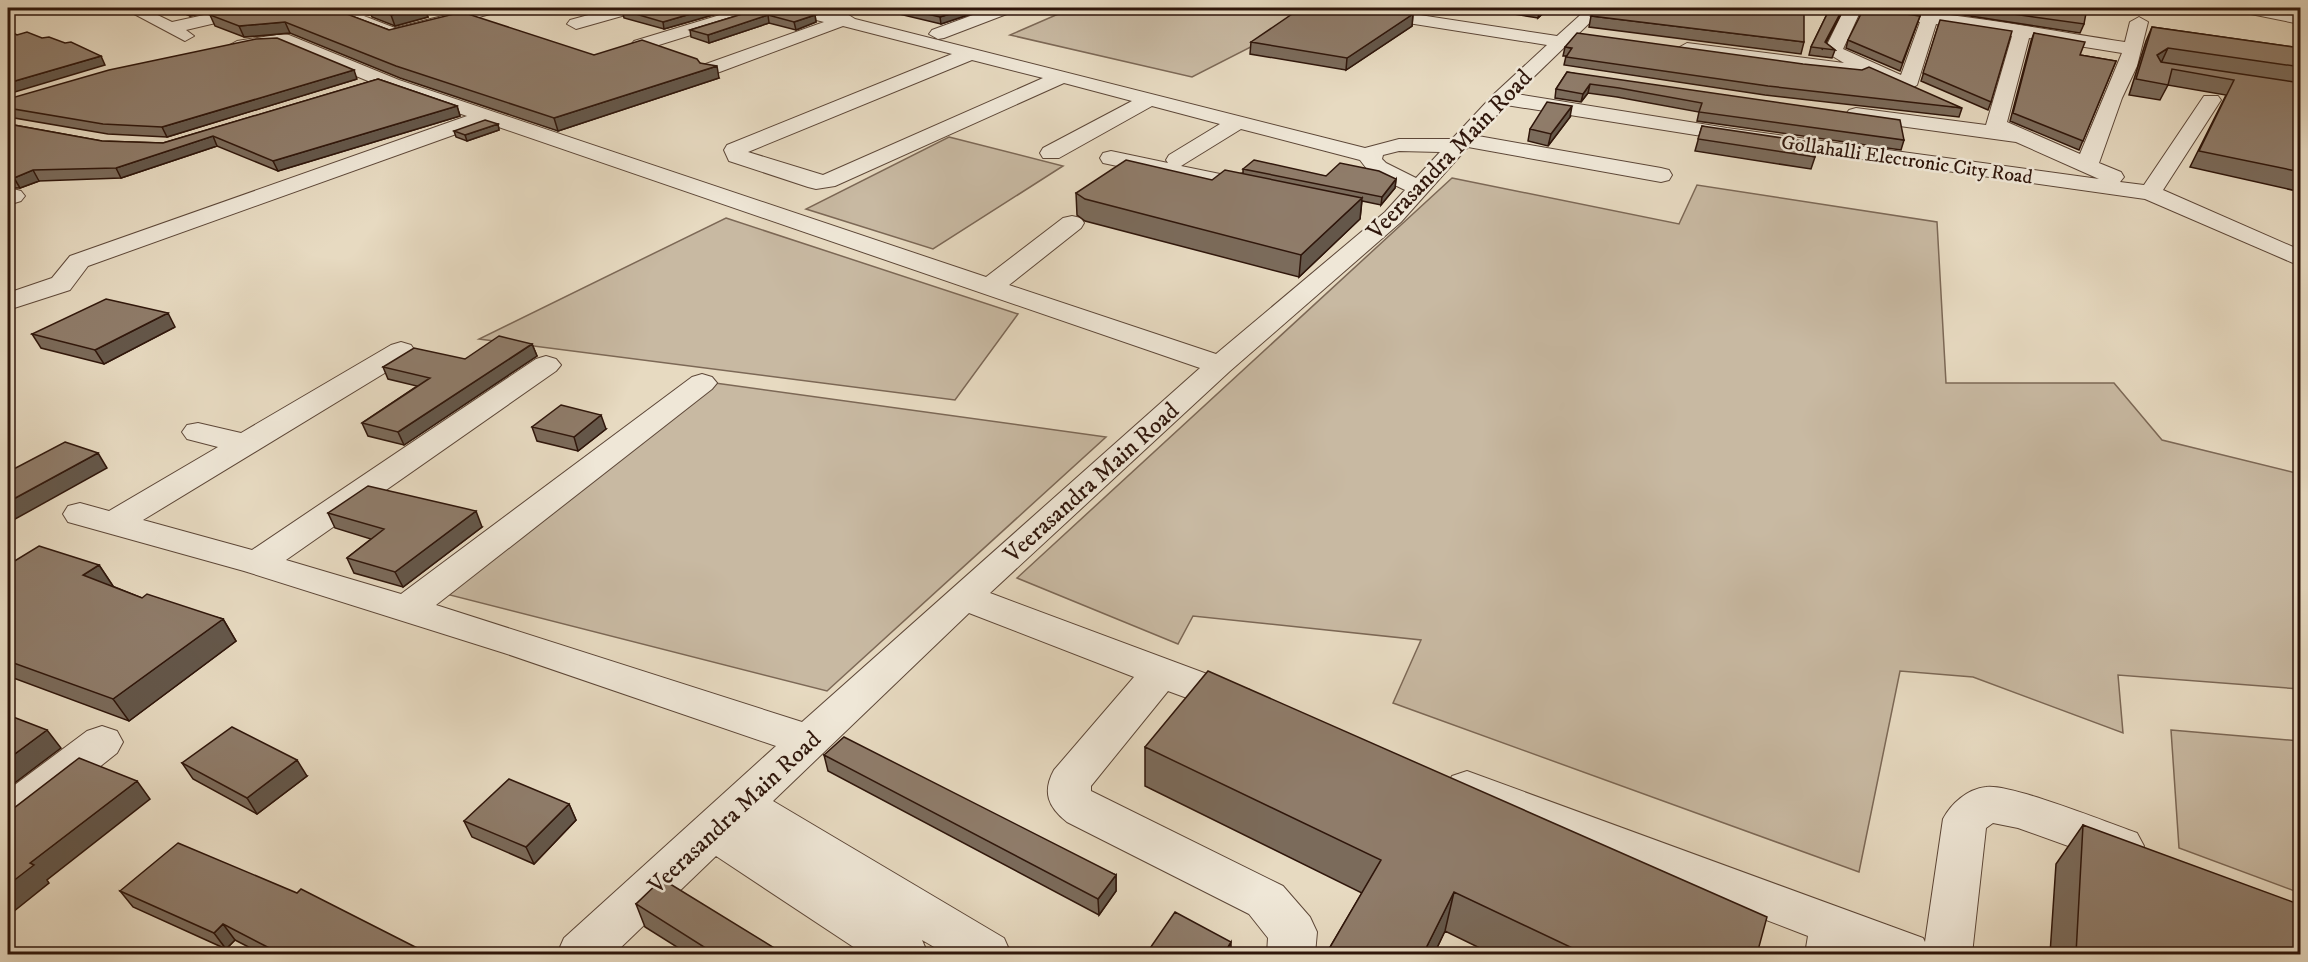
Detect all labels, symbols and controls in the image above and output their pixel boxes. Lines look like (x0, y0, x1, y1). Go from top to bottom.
street label: Veerasandra Main Road (1360, 63, 1539, 247)
street label: Gollahalli Electronic City Road (1780, 130, 2034, 191)
street label: Veerasandra Main Road (997, 396, 1186, 570)
street label: Veerasandra Main Road (641, 725, 827, 901)

